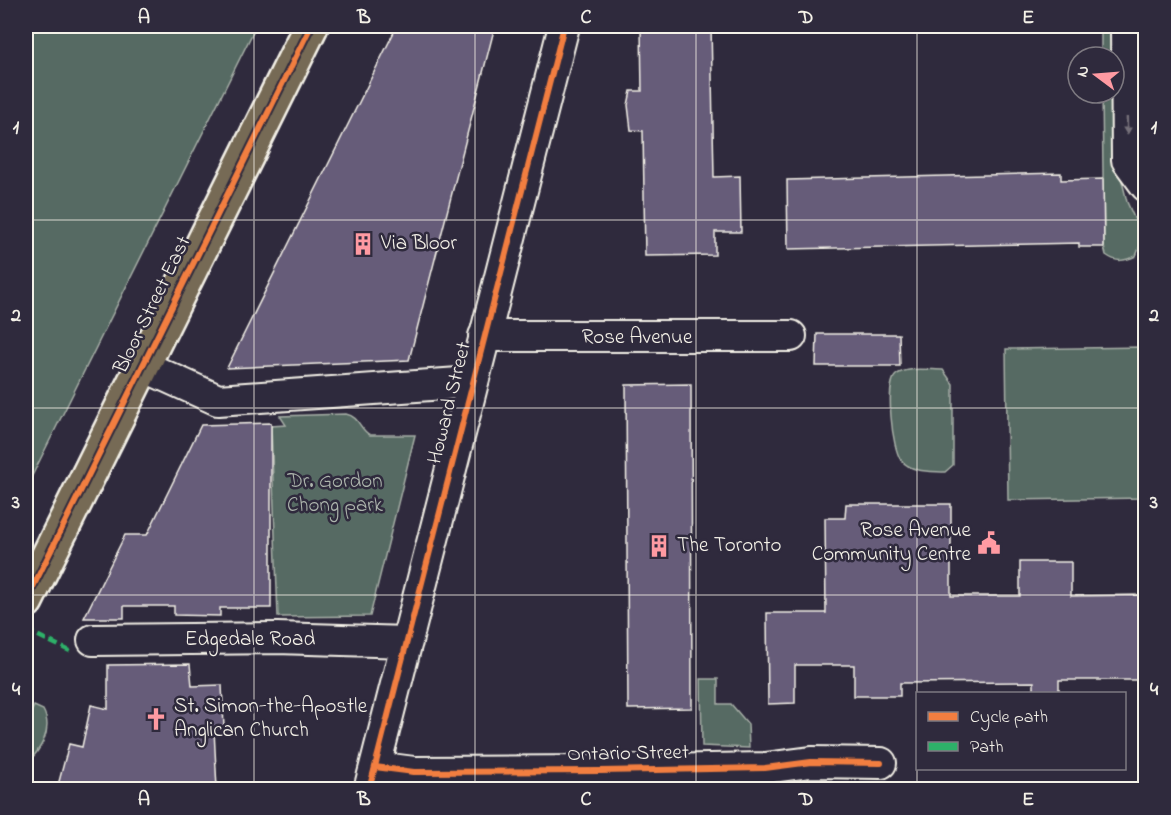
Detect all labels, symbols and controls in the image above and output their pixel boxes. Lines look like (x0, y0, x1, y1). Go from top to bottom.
text: A (138, 4, 150, 33)
text: B (356, 4, 371, 33)
text: C (581, 4, 592, 33)
text: D (798, 4, 813, 33)
text: E (1022, 4, 1034, 33)
north arrow (1066, 45, 1126, 105)
text: N (1070, 63, 1097, 80)
text: 1 (13, 114, 20, 143)
text: 1 (1151, 114, 1158, 143)
one-way arrow (1122, 116, 1131, 135)
place label: Via Bloor (380, 229, 458, 259)
street label: Bloor Street East (106, 231, 199, 380)
building icon: Via Bloor (350, 231, 376, 257)
text: 2 (10, 302, 21, 331)
text: 2 (1148, 302, 1159, 331)
street label: Rose Avenue (582, 323, 693, 353)
street label: Howard Street (420, 339, 480, 467)
park label: Dr. Gordon Chong park (286, 467, 384, 523)
text: 3 (11, 489, 20, 518)
text: 3 (1149, 489, 1158, 518)
place label: Rose Avenue Community Centre (812, 516, 972, 572)
public building icon: Rose Avenue Community Centre (976, 530, 1002, 556)
place label: The Toronto (677, 531, 782, 561)
building icon: The Toronto (646, 533, 672, 559)
street label: Edgedale Road (185, 625, 315, 657)
text: 4 (12, 676, 21, 705)
text: 4 (1150, 676, 1159, 705)
place label: St. Simon-the-Apostle Anglican Church (174, 692, 368, 748)
legend (916, 692, 1126, 770)
text: Cycle path (970, 705, 1048, 731)
church icon: St. Simon-the-Apostle Anglican Church (143, 706, 169, 732)
text: Path (970, 735, 1004, 761)
street label: Ontario Street (567, 738, 689, 770)
text: A (138, 786, 150, 815)
text: B (356, 786, 371, 815)
text: C (581, 786, 592, 815)
text: D (798, 786, 813, 815)
text: E (1022, 786, 1034, 815)

